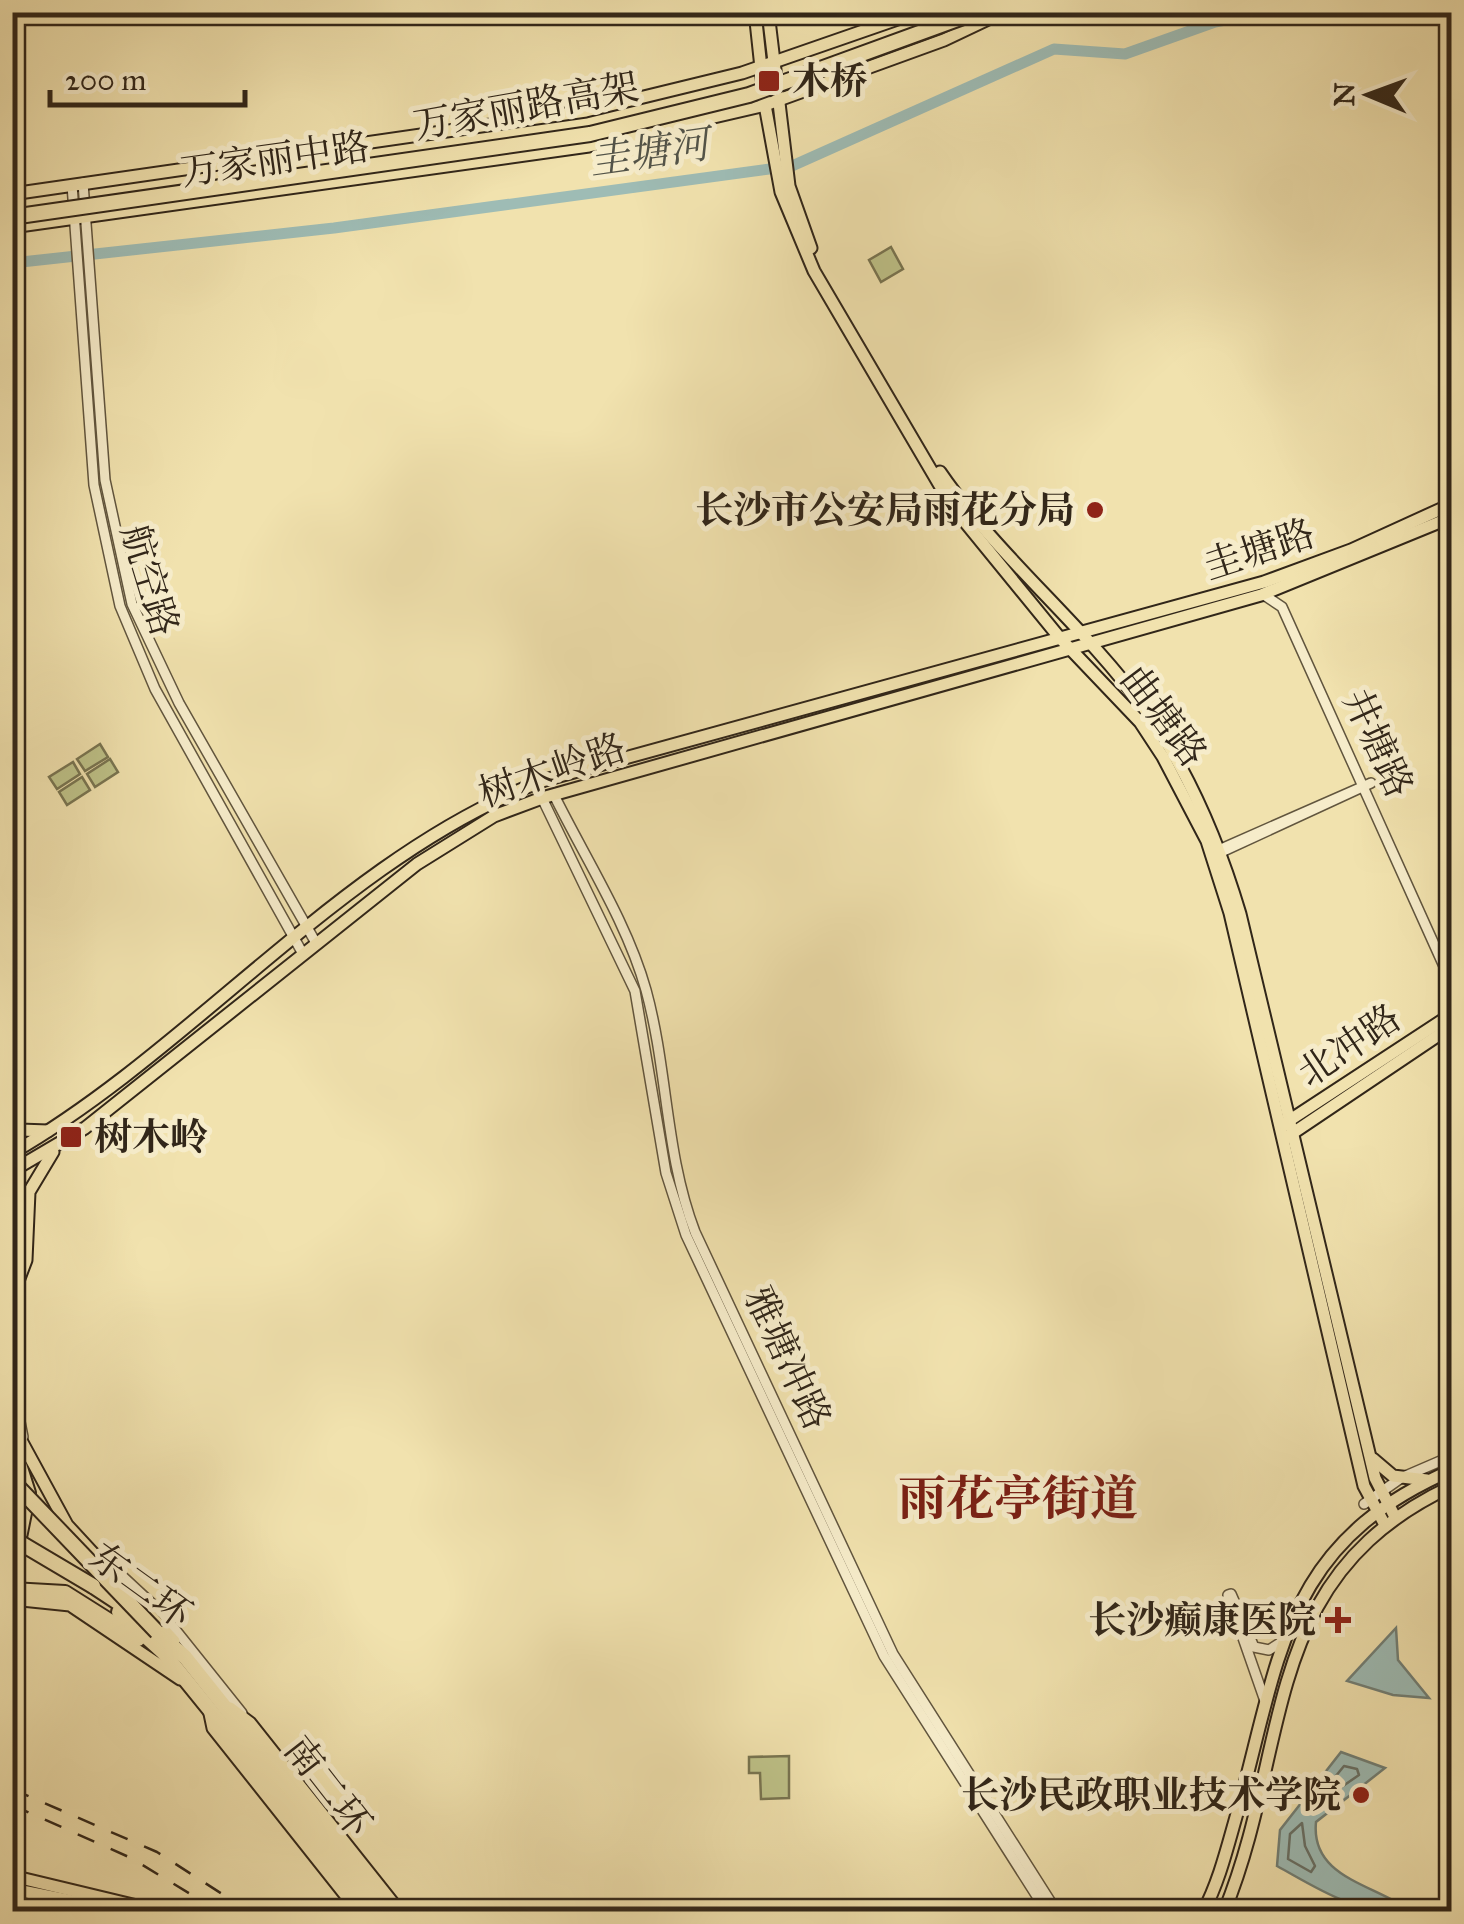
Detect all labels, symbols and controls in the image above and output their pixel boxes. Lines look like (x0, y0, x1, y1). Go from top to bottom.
scale bar (50, 45, 245, 107)
north arrow (1319, 45, 1419, 145)
place label: 木桥 (792, 58, 868, 104)
text: 200 m (65, 62, 146, 98)
street label: 万家丽路高架 (410, 64, 642, 148)
marker: 木桥 (756, 68, 782, 94)
text: N (1327, 82, 1362, 107)
water label: 圭塘河 (586, 119, 718, 185)
street label: 万家丽中路 (178, 123, 372, 195)
place label: 长沙市公安局雨花分局 (695, 487, 1075, 533)
marker: 长沙市公安局雨花分局 (1084, 499, 1106, 521)
street label: 圭塘路 (1198, 510, 1320, 588)
street label: 航空路 (111, 519, 189, 641)
street label: 曲塘路 (1111, 657, 1217, 775)
street label: 井塘路 (1333, 682, 1423, 804)
street label: 树木岭路 (473, 724, 631, 816)
street label: 北冲路 (1289, 994, 1409, 1096)
place label: 树木岭 (94, 1114, 208, 1160)
marker: 树木岭 (58, 1124, 84, 1150)
street label: 雅塘冲路 (735, 1279, 841, 1437)
district label: 雨花亭街道 (898, 1469, 1138, 1528)
street label: 东二环 (81, 1533, 201, 1637)
place label: 长沙癫康医院 (1088, 1597, 1316, 1643)
marker: 长沙癫康医院 (1325, 1607, 1351, 1633)
street label: 南二环 (275, 1727, 381, 1845)
place label: 长沙民政职业技术学院 (961, 1772, 1341, 1818)
marker: 长沙民政职业技术学院 (1350, 1784, 1372, 1806)

